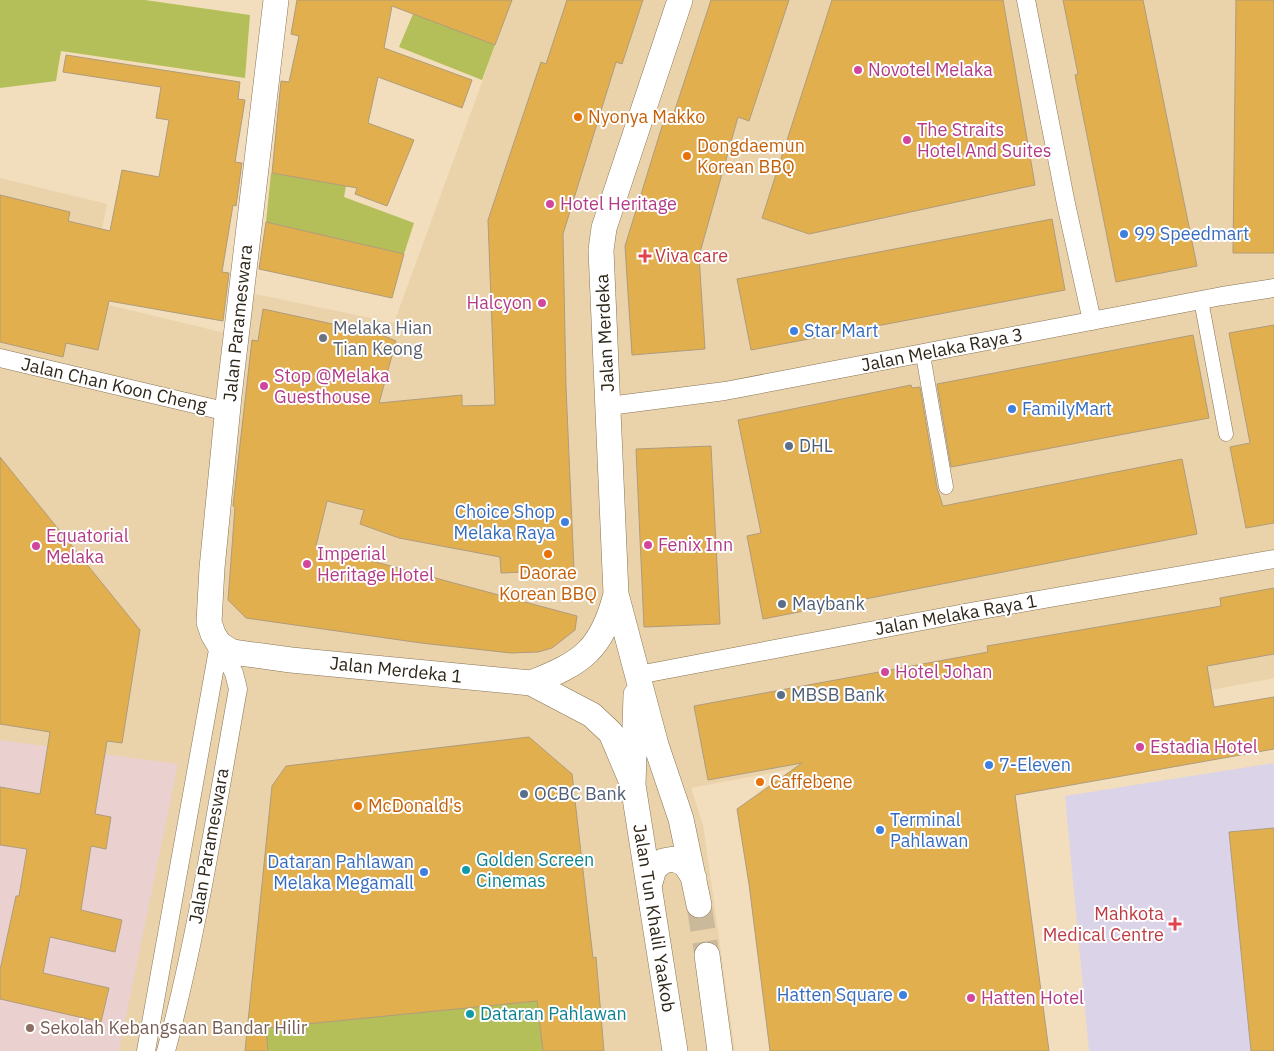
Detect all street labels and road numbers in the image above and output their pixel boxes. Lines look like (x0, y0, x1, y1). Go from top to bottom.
street label: Jalan Parameswara (218, 243, 257, 403)
street label: Jalan Merdeka (590, 273, 619, 393)
street label: Jalan Melaka Raya 3 (859, 323, 1025, 376)
street label: Jalan Chan Koon Cheng (19, 352, 210, 417)
street label: Jalan Melaka Raya 1 (873, 589, 1039, 640)
street label: Jalan Merdeka 1 (329, 651, 463, 688)
street label: Jalan Parameswara (183, 766, 234, 926)
street label: Jalan Tun Khalil Yaakob (628, 822, 681, 1014)

